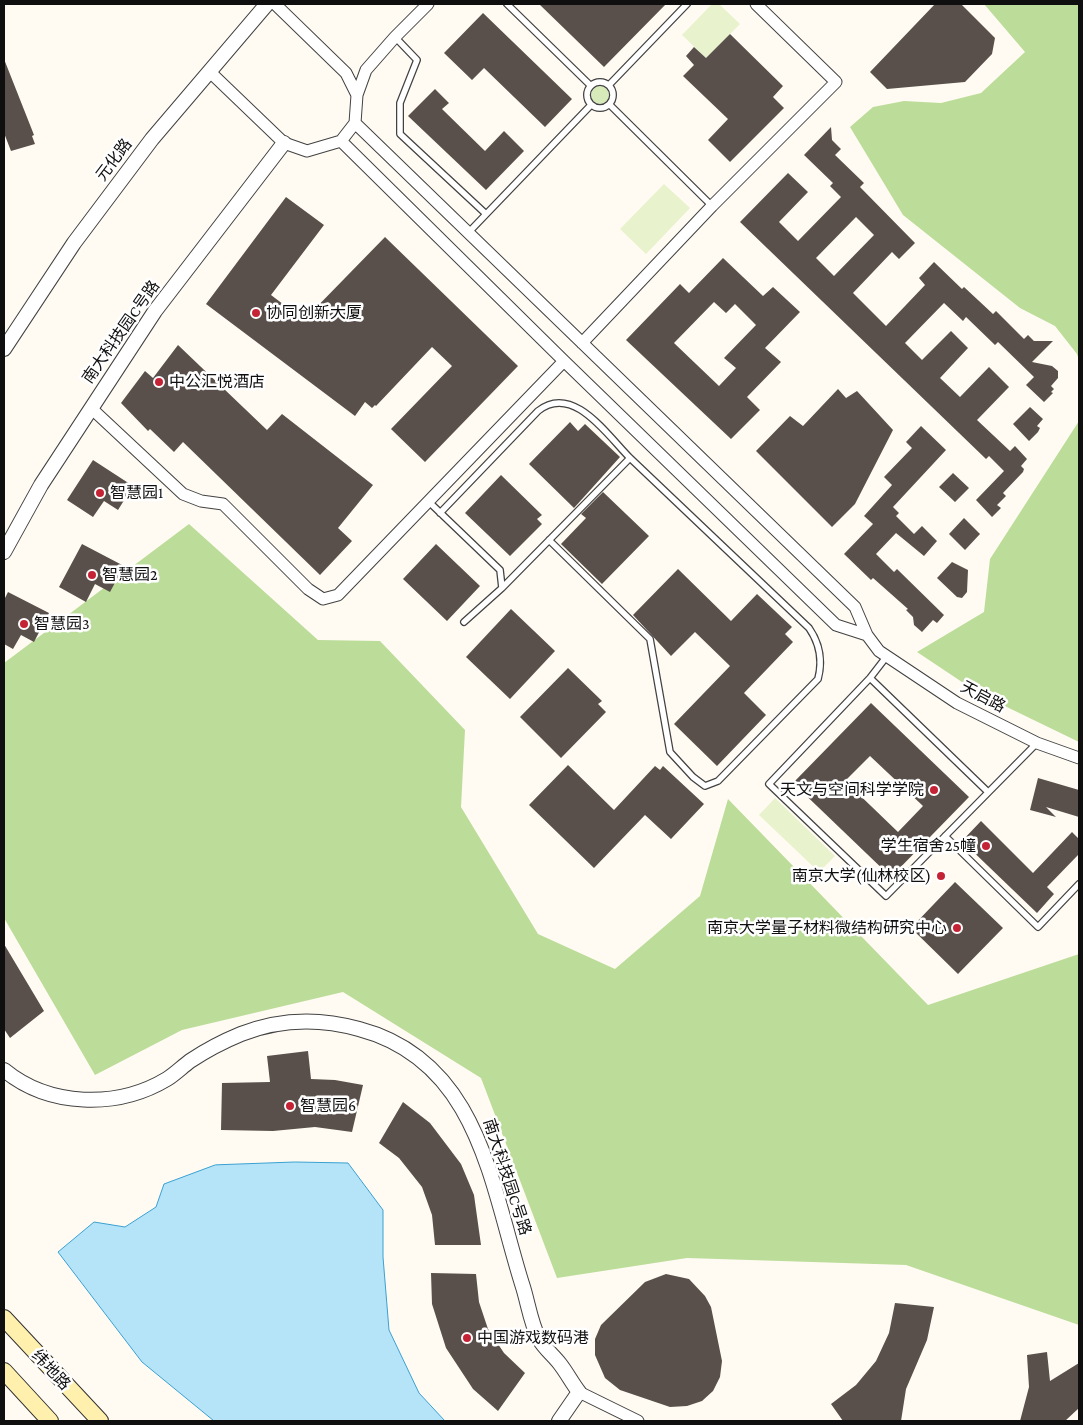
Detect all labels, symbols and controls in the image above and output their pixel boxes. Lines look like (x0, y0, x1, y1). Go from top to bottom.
street label: 元化路 (92, 135, 136, 185)
street label: 南大科技园C号路 (78, 277, 164, 387)
place label: 协同创新大厦 (266, 303, 362, 323)
marker: 协同创新大厦 (250, 307, 262, 319)
place label: 中公汇悦酒店 (169, 372, 265, 392)
marker: 中公汇悦酒店 (153, 376, 165, 388)
place label: 智慧园1 (110, 483, 163, 503)
marker: 智慧园1 (94, 487, 106, 499)
place label: 智慧园2 (102, 565, 158, 585)
marker: 智慧园2 (86, 569, 98, 581)
place label: 智慧园3 (34, 614, 90, 634)
marker: 智慧园3 (18, 618, 30, 630)
street label: 天启路 (957, 677, 1009, 717)
place label: 天文与空间科学学院 (780, 780, 924, 800)
marker: 天文与空间科学学院 (928, 784, 940, 796)
place label: 学生宿舍25幢 (881, 836, 976, 856)
marker: 学生宿舍25幢 (980, 840, 992, 852)
place label: 南京大学(仙林校区) (792, 866, 931, 886)
marker: 南京大学(仙林校区) (935, 870, 947, 882)
place label: 南京大学量子材料微结构研究中心 (707, 918, 947, 938)
marker: 南京大学量子材料微结构研究中心 (951, 922, 963, 934)
place label: 智慧园6 (300, 1096, 356, 1116)
marker: 智慧园6 (284, 1100, 296, 1112)
street label: 南大科技园C号路 (479, 1116, 535, 1238)
place label: 中国游戏数码港 (477, 1328, 589, 1348)
marker: 中国游戏数码港 (461, 1332, 473, 1344)
street label: 纬地路 (28, 1346, 74, 1394)

